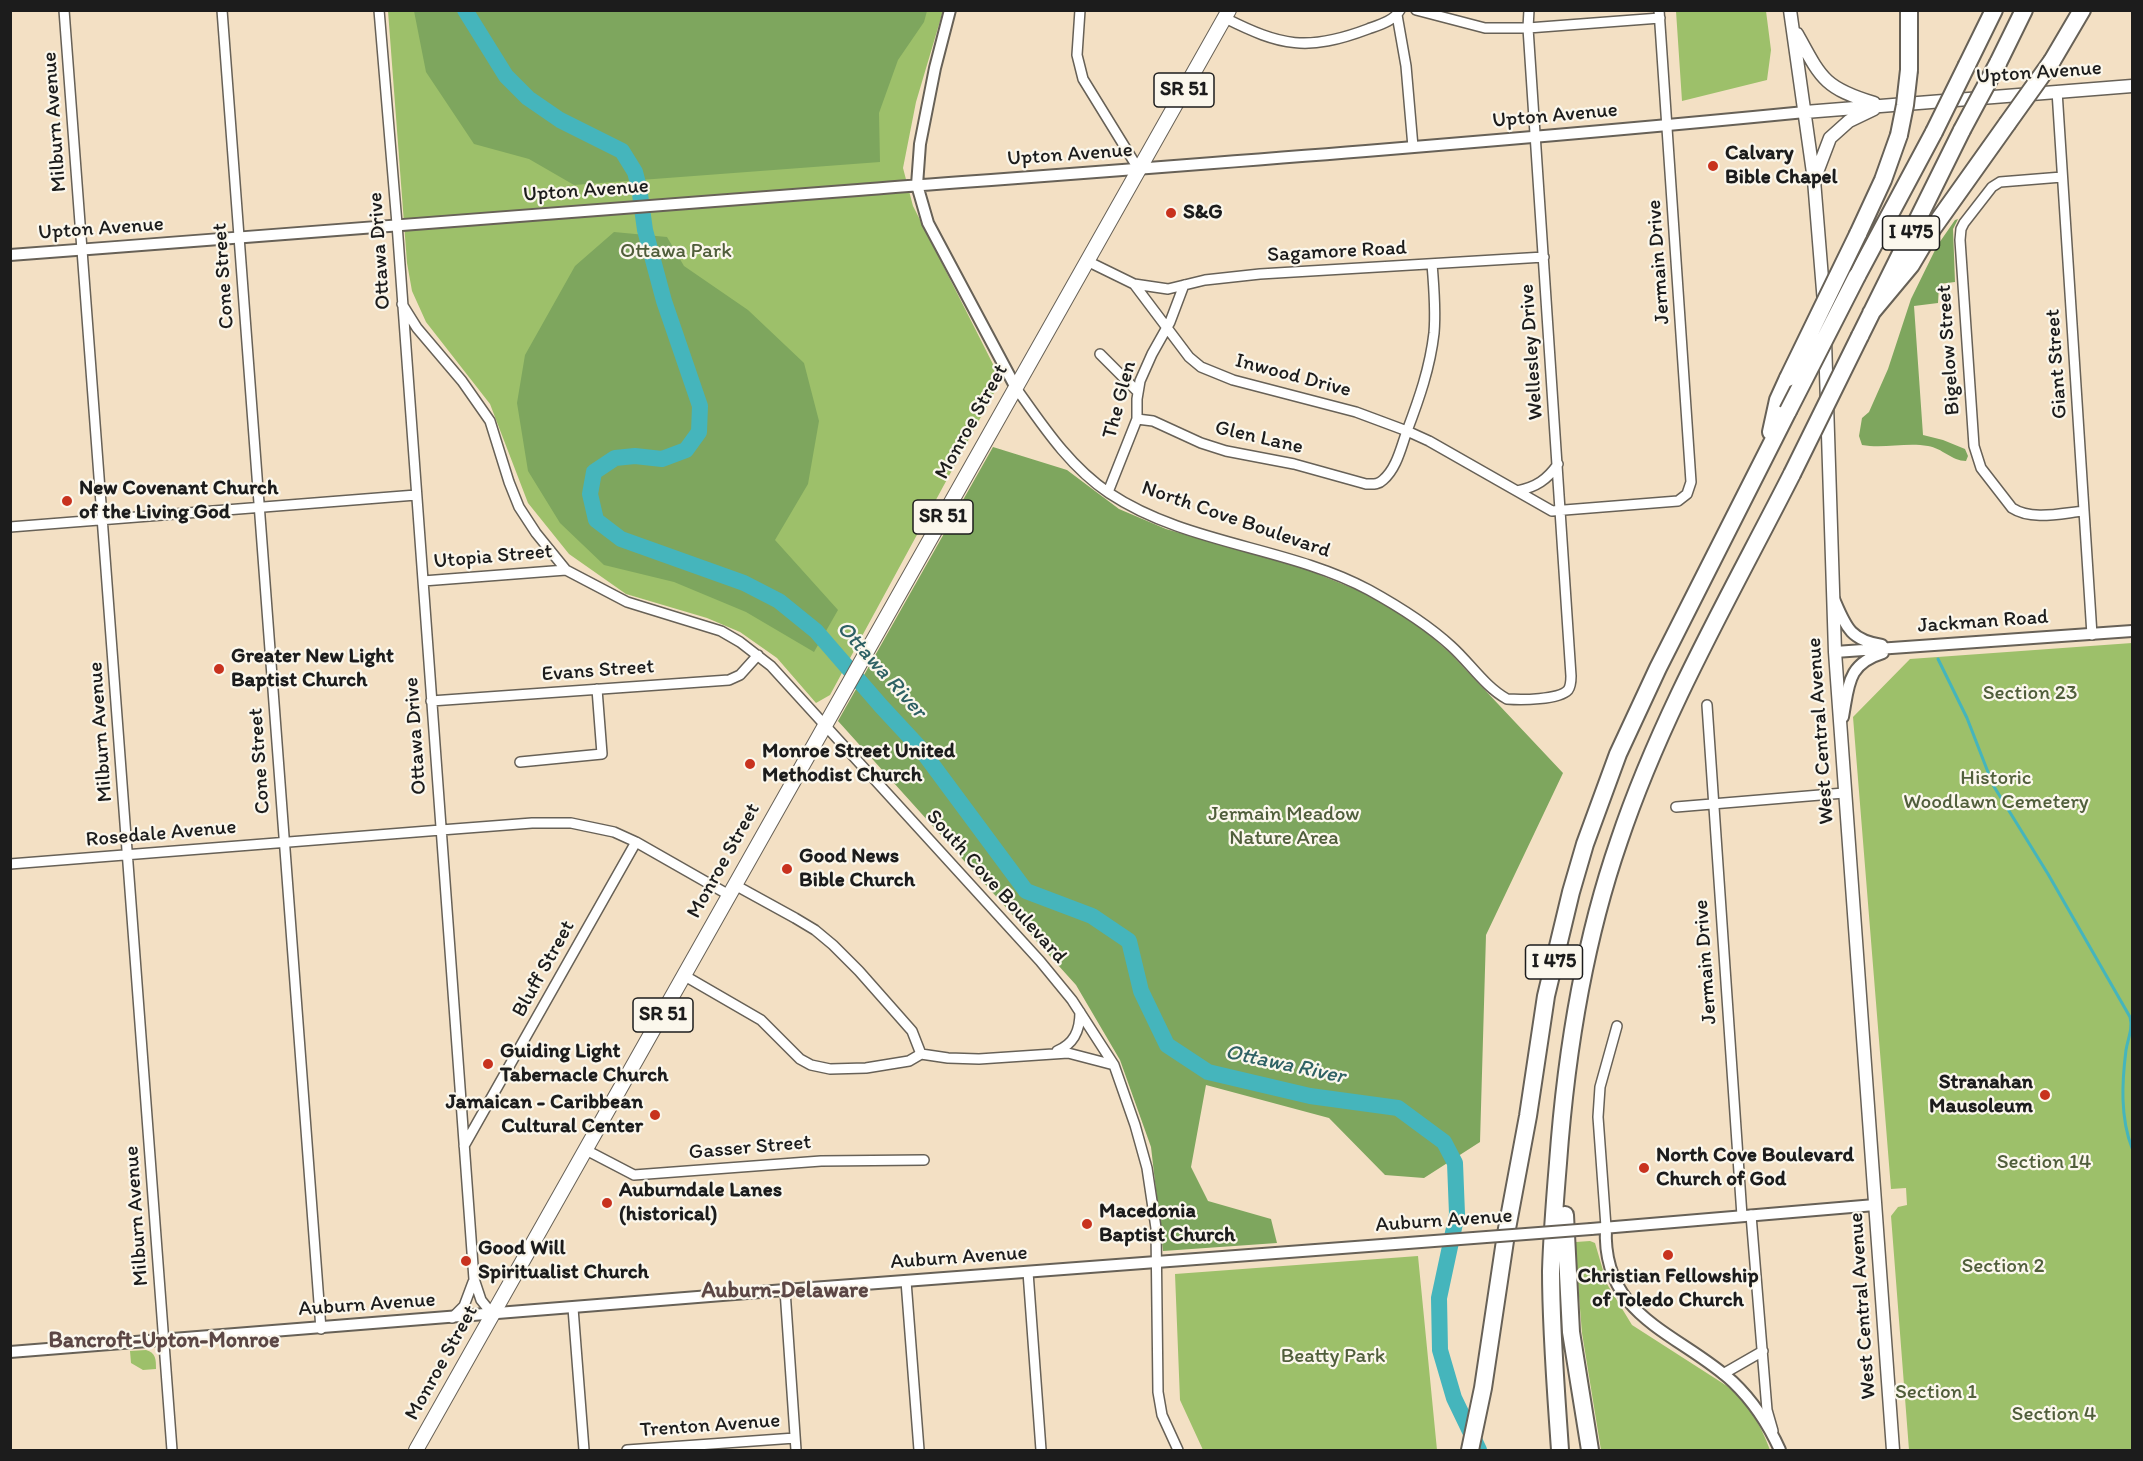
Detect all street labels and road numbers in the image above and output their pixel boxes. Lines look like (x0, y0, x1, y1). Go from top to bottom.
street label: Milburn Avenue (38, 51, 72, 193)
street label: Upton Avenue (1975, 56, 2103, 90)
road number: SR 51 (1154, 73, 1214, 107)
street label: Upton Avenue (1491, 98, 1619, 134)
street label: Upton Avenue (1006, 138, 1134, 172)
street label: Upton Avenue (522, 174, 650, 208)
street label: Ottawa Drive (363, 191, 397, 311)
street label: Jermain Drive (1642, 199, 1676, 325)
street label: Upton Avenue (37, 212, 165, 246)
road number: I 475 (1882, 216, 1940, 250)
street label: Cone Street (208, 222, 240, 330)
street label: Sagamore Road (1267, 236, 1407, 268)
street label: Wellesley Drive (1515, 283, 1549, 421)
street label: Bigelow Street (1932, 284, 1966, 416)
street label: Giant Street (2041, 308, 2073, 420)
street label: Inwood Drive (1232, 348, 1354, 404)
street label: The Glen (1098, 358, 1142, 442)
street label: Monroe Street (930, 360, 1014, 484)
street label: Glen Lane (1212, 416, 1306, 460)
street label: North Cove Boulevard (1138, 476, 1334, 564)
road number: SR 51 (913, 500, 973, 534)
street label: Utopia Street (432, 539, 554, 575)
street label: Jackman Road (1917, 605, 2049, 639)
street label: West Central Avenue (1802, 637, 1840, 825)
street label: Evans Street (541, 654, 655, 688)
street label: Milburn Avenue (84, 661, 118, 803)
street label: Ottawa Drive (399, 676, 433, 796)
street label: Cone Street (244, 707, 276, 815)
street label: Monroe Street (682, 799, 766, 923)
street label: South Cove Boulevard (920, 805, 1072, 969)
street label: Rosedale Avenue (85, 815, 237, 853)
street label: Jermain Drive (1689, 899, 1723, 1025)
street label: Bluff Street (507, 916, 581, 1022)
road number: I 475 (1526, 945, 1582, 979)
road number: SR 51 (633, 998, 693, 1032)
street label: Gasser Street (688, 1130, 812, 1166)
street label: Milburn Avenue (120, 1145, 154, 1287)
street label: Auburn Avenue (1375, 1204, 1513, 1238)
street label: West Central Avenue (1844, 1212, 1882, 1400)
street label: Auburn Avenue (890, 1241, 1028, 1275)
street label: Auburn Avenue (298, 1288, 436, 1322)
street label: Monroe Street (400, 1301, 484, 1425)
street label: Trenton Avenue (639, 1409, 781, 1443)

